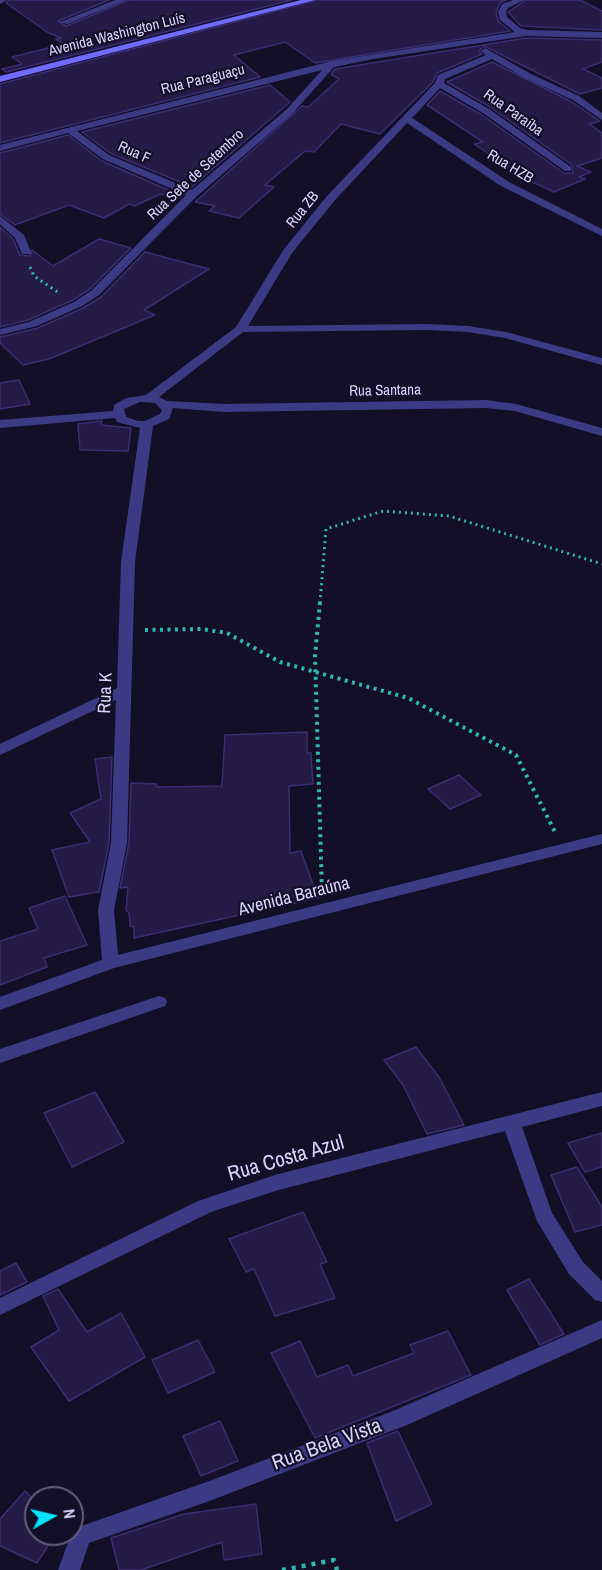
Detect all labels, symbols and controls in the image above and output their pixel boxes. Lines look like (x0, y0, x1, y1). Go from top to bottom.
street label: Avenida Washington Luís (47, 9, 187, 61)
street label: Rua Paraguaçu (159, 61, 247, 99)
street label: Rua Paraíba (480, 86, 546, 140)
street label: Rua Sete de Setembro (144, 126, 248, 224)
street label: Rua F (115, 138, 153, 168)
street label: Rua HZB (484, 146, 536, 188)
street label: Rua ZB (283, 188, 323, 232)
street label: Rua Santana (349, 381, 421, 401)
street label: Rua K (94, 672, 118, 714)
street label: Avenida Baraúna (236, 873, 352, 921)
street label: Rua Costa Azul (225, 1130, 347, 1188)
street label: Rua Bela Vista (269, 1414, 385, 1476)
north arrow (24, 1486, 84, 1546)
text: N (58, 1508, 81, 1520)

